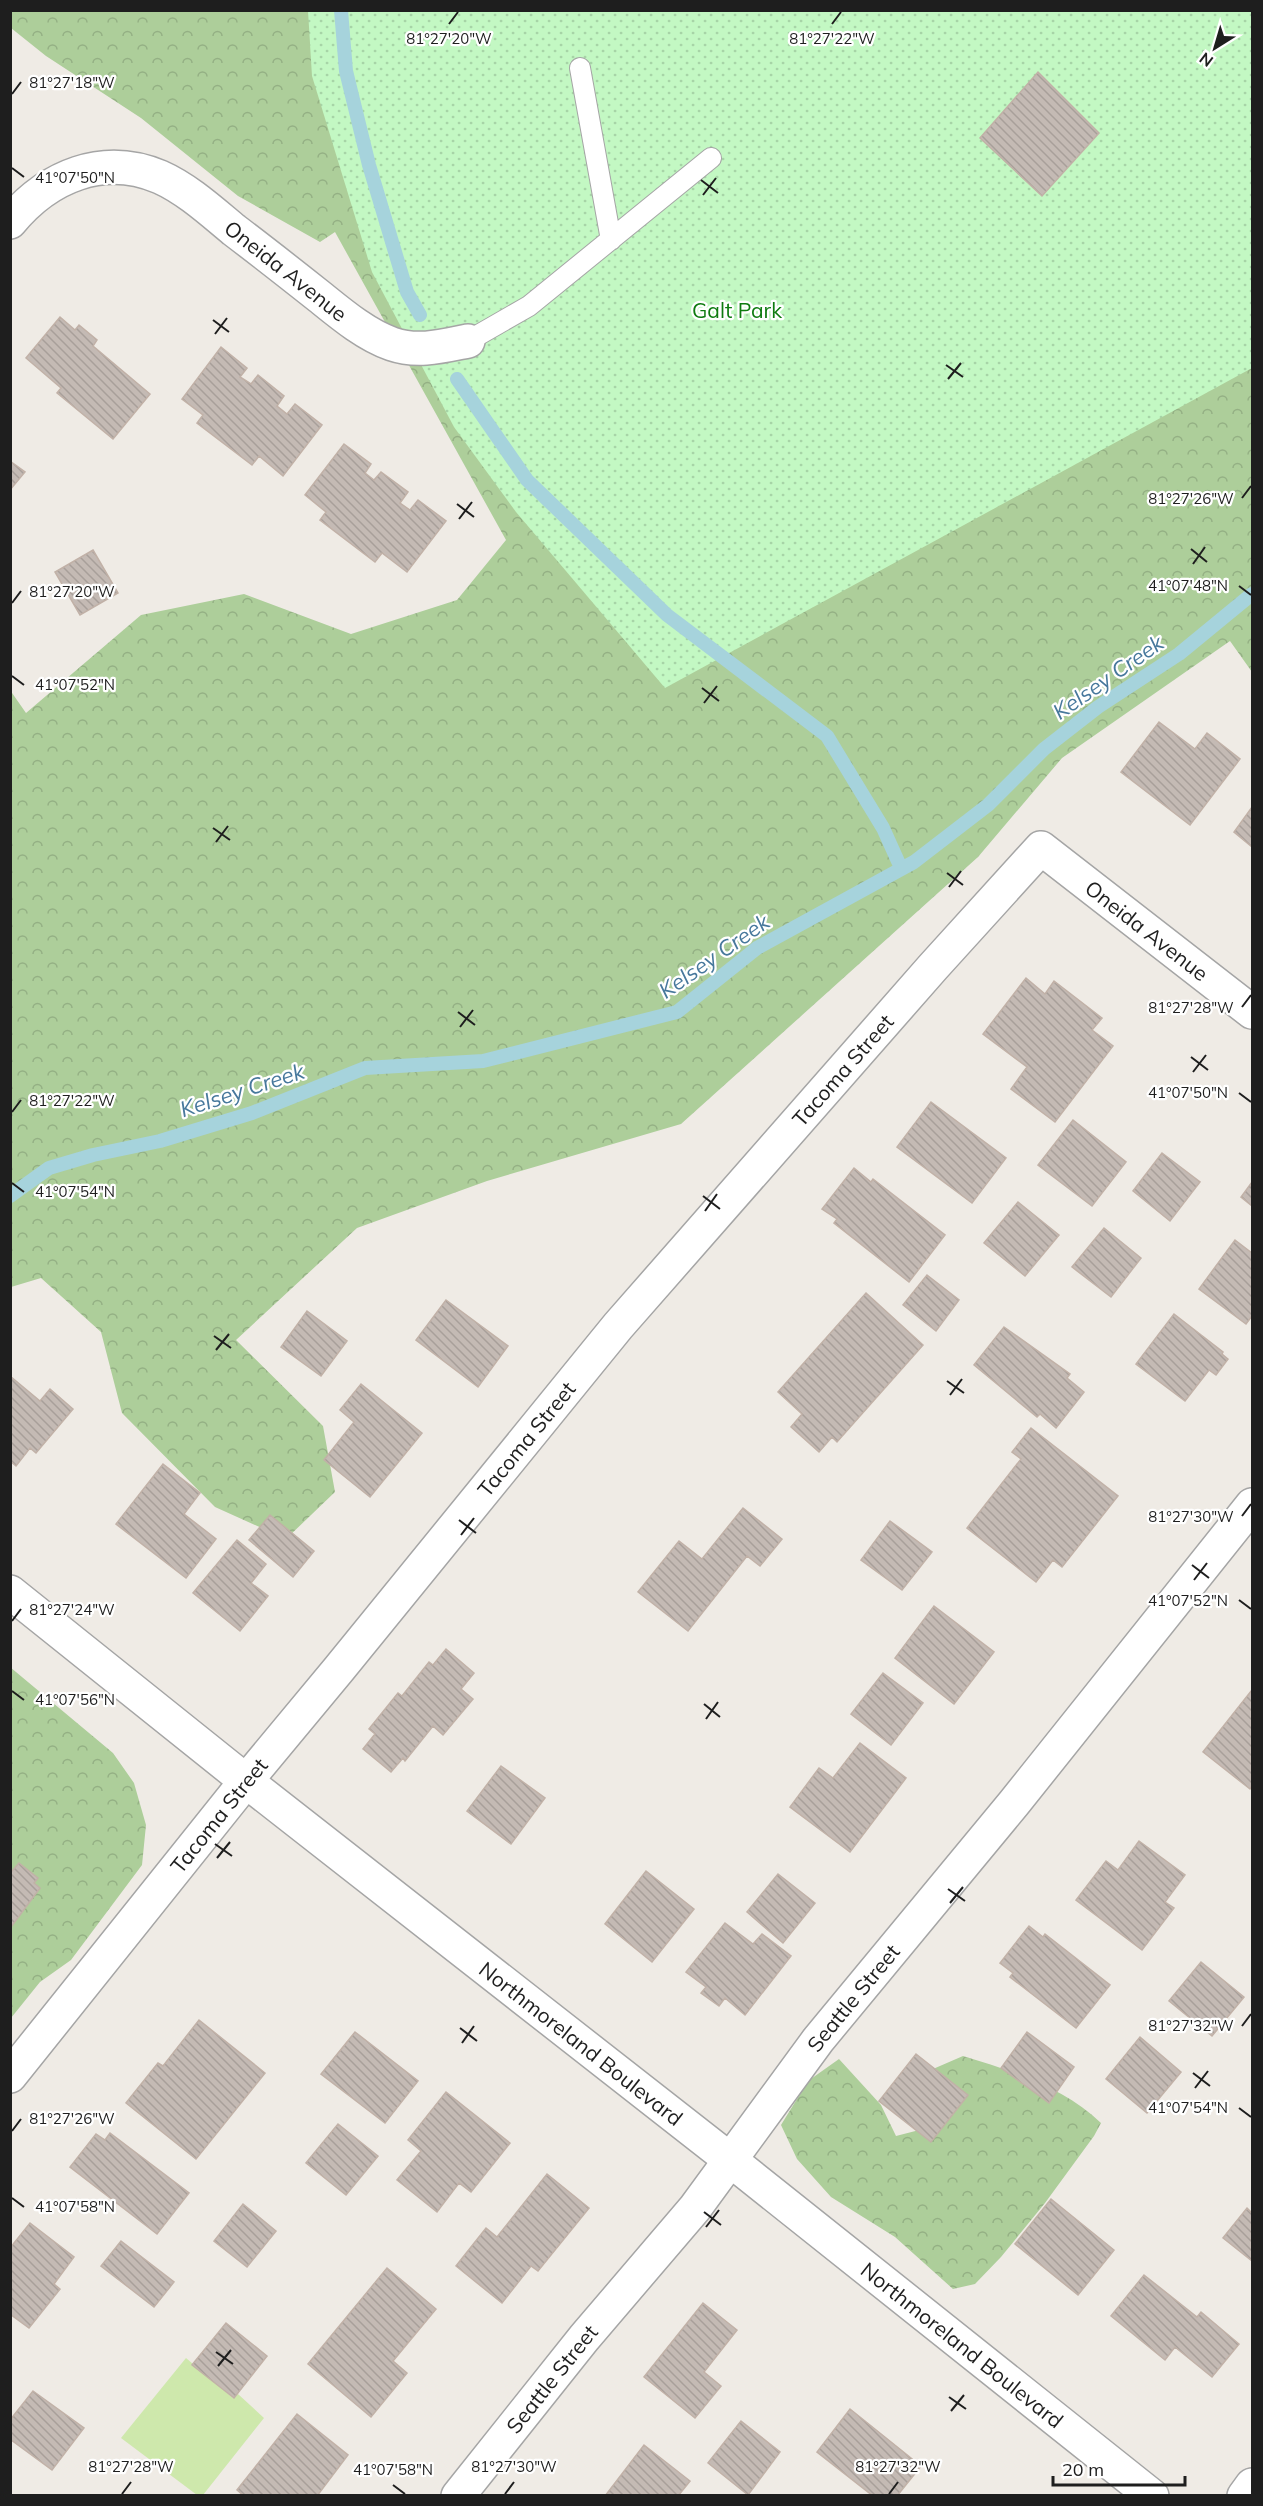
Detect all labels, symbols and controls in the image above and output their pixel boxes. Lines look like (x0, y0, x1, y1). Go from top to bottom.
north arrow (1185, 18, 1245, 78)
text: 81°27'20"W (406, 29, 492, 48)
text: 81°27'22"W (789, 29, 875, 48)
text: N (1195, 48, 1217, 72)
text: 81°27'18"W (29, 73, 115, 92)
text: 41°07'50"N (35, 168, 115, 187)
street label: Oneida Avenue (219, 215, 353, 327)
park label: Galt Park (692, 297, 782, 323)
text: 81°27'26"W (1148, 489, 1234, 508)
text: 41°07'48"N (1148, 576, 1228, 595)
text: 81°27'20"W (29, 582, 115, 601)
water label: Kelsey Creek (1047, 628, 1170, 726)
text: 41°07'52"N (35, 675, 115, 694)
street label: Oneida Avenue (1080, 874, 1214, 986)
water label: Kelsey Creek (653, 907, 776, 1005)
text: 81°27'28"W (1148, 998, 1234, 1017)
street label: Tacoma Street (786, 1009, 899, 1131)
water label: Kelsey Creek (176, 1057, 308, 1123)
text: 41°07'50"N (1148, 1083, 1228, 1102)
text: 81°27'22"W (29, 1091, 115, 1110)
text: 41°07'54"N (35, 1182, 115, 1201)
street label: Tacoma Street (472, 1376, 581, 1502)
text: 81°27'30"W (1148, 1507, 1234, 1526)
text: 41°07'52"N (1148, 1591, 1228, 1610)
text: 81°27'24"W (29, 1600, 115, 1619)
text: 41°07'56"N (35, 1690, 115, 1709)
street label: Tacoma Street (165, 1752, 273, 1878)
street label: Seattle Street (801, 1939, 905, 2057)
street label: Northmoreland Boulevard (474, 1956, 688, 2131)
text: 81°27'32"W (1148, 2016, 1234, 2035)
text: 41°07'54"N (1148, 2098, 1228, 2117)
text: 81°27'26"W (29, 2109, 115, 2128)
text: 41°07'58"N (35, 2197, 115, 2216)
street label: Northmoreland Boulevard (856, 2256, 1069, 2433)
street label: Seattle Street (500, 2319, 603, 2438)
scale bar (1053, 2449, 1185, 2487)
text: 81°27'28"W (88, 2457, 174, 2476)
text: 81°27'30"W (471, 2457, 557, 2476)
text: 81°27'32"W (855, 2457, 941, 2476)
text: 20 m (1062, 2458, 1104, 2481)
text: 41°07'58"N (353, 2460, 433, 2479)

